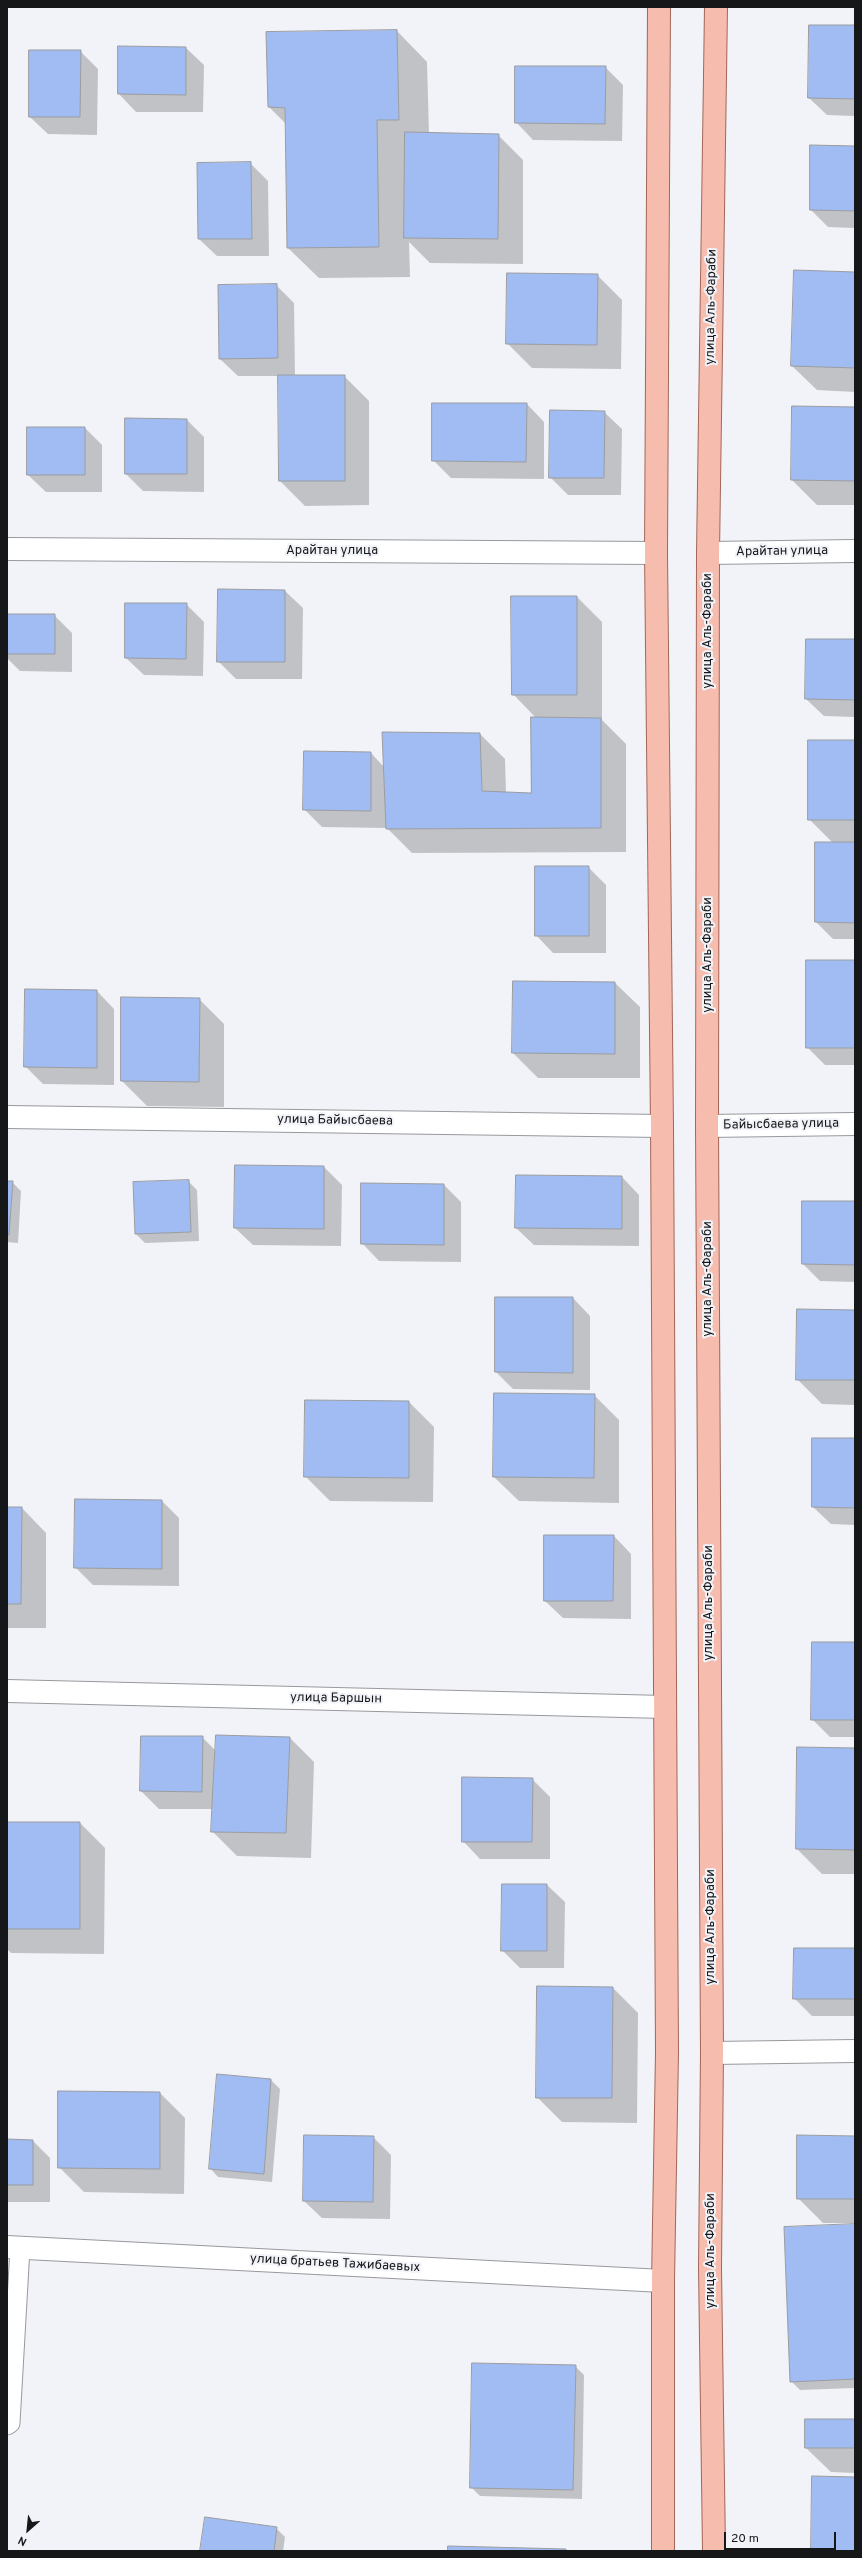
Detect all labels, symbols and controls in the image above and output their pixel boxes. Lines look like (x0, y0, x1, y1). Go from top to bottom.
street label: улица Аль-Фараби (703, 249, 721, 365)
street label: Арайтан улица (286, 543, 378, 559)
street label: Арайтан улица (736, 543, 828, 561)
street label: улица Аль-Фараби (700, 573, 716, 689)
street label: улица Аль-Фараби (700, 897, 716, 1013)
street label: улица Байысбаева (277, 1112, 393, 1130)
street label: Байысбаева улица (723, 1116, 839, 1134)
street label: улица Аль-Фараби (700, 1221, 716, 1337)
street label: улица Аль-Фараби (701, 1545, 717, 1661)
street label: улица Баршын (290, 1690, 382, 1708)
street label: улица Аль-Фараби (703, 1869, 719, 1985)
street label: улица Аль-Фараби (703, 2193, 719, 2309)
street label: улица братьев Тажибаевых (249, 2252, 421, 2276)
north arrow (8, 2510, 48, 2550)
scale bar (726, 2524, 838, 2550)
text: 20 m (731, 2531, 759, 2547)
text: N (16, 2533, 29, 2549)

